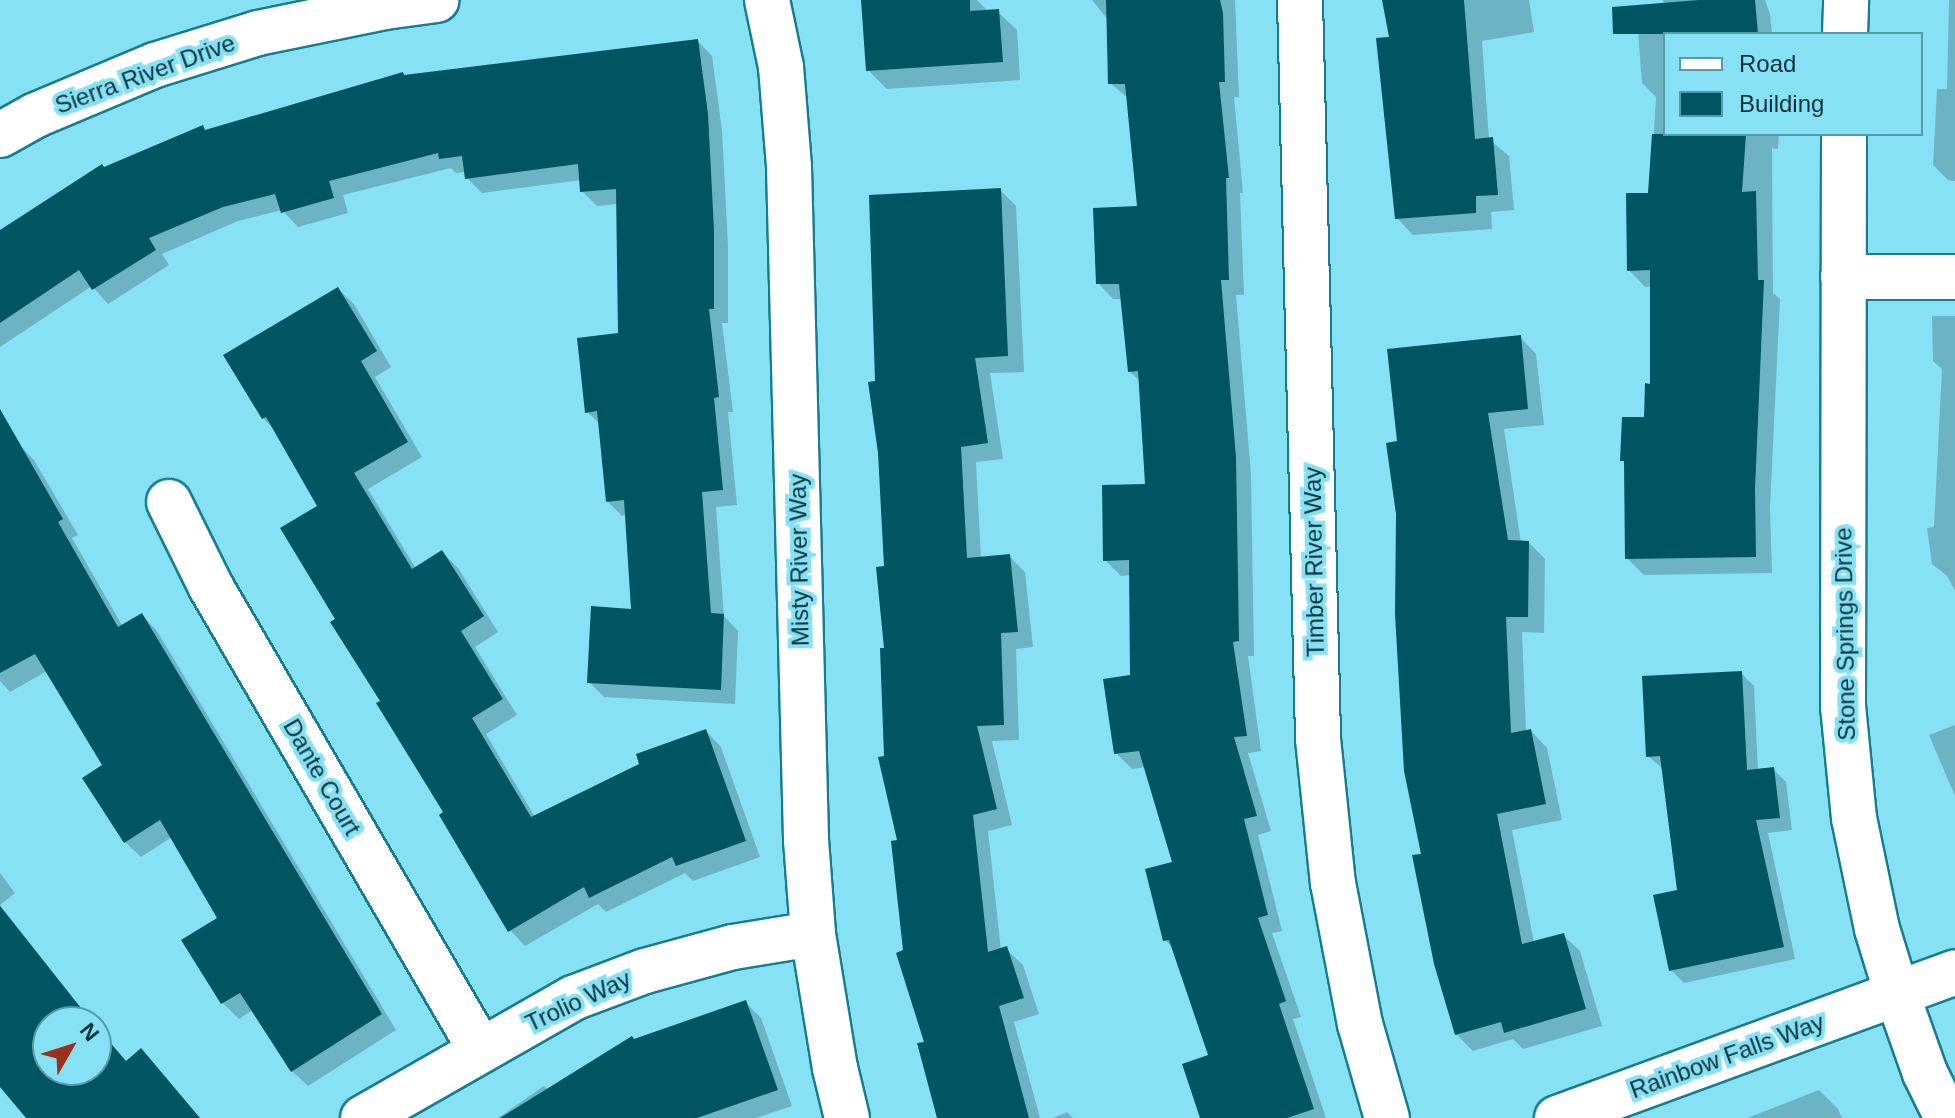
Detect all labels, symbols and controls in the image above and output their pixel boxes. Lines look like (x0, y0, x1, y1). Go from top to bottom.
street label: Sierra River Drive (51, 28, 239, 120)
legend (1663, 32, 1923, 136)
text: Road (1739, 50, 1796, 77)
text: Building (1739, 90, 1824, 117)
street label: Timber River Way (1298, 467, 1330, 657)
street label: Misty River Way (783, 474, 815, 646)
street label: Stone Springs Drive (1829, 527, 1861, 741)
street label: Dante Court (277, 714, 367, 840)
street label: Trolio Way (521, 964, 635, 1038)
north arrow (32, 1006, 112, 1086)
street label: Rainbow Falls Way (1626, 1007, 1828, 1105)
text: N (75, 1018, 104, 1046)

